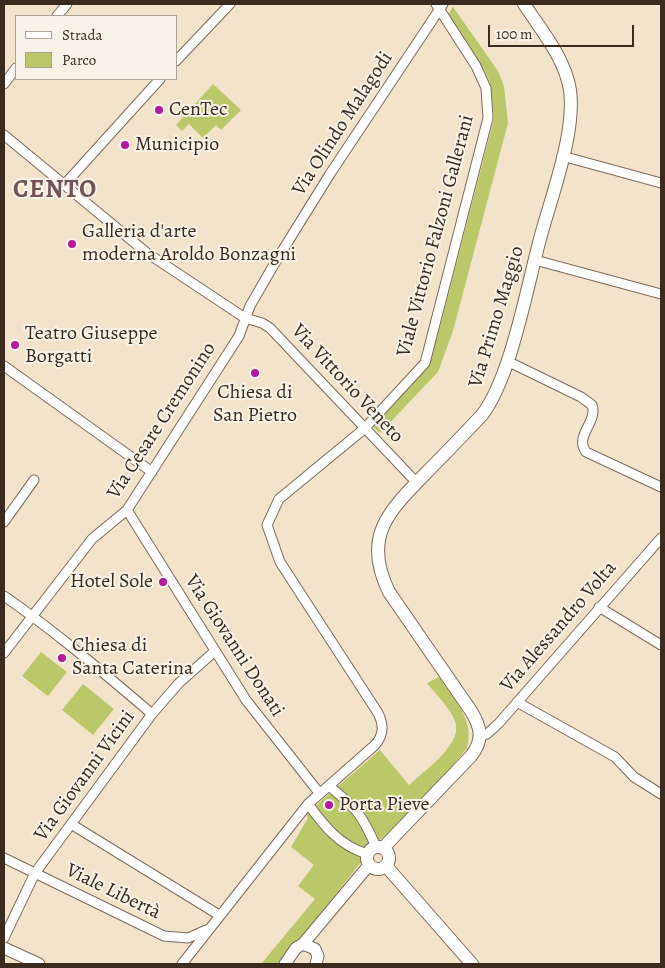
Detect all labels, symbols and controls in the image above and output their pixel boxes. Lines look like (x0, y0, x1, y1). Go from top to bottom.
legend (15, 15, 178, 80)
scale bar (490, 15, 636, 47)
text: 100 m (496, 24, 533, 44)
text: Strada (62, 25, 103, 45)
street label: Via Olindo Malagodi (287, 47, 399, 201)
text: Parco (62, 50, 96, 70)
place label: CenTec (169, 98, 227, 122)
marker: CenTec (153, 104, 165, 116)
street label: Viale Vittorio Falzoni Gallerani (392, 112, 480, 360)
place label: Municipio (135, 133, 219, 157)
marker: Municipio (119, 139, 131, 151)
district label: CENTO (12, 176, 98, 206)
place label: Galleria d'arte moderna Aroldo Bonzagni (82, 220, 296, 267)
marker: Galleria d'arte moderna Aroldo Bonzagni (66, 238, 78, 250)
street label: Via Primo Maggio (464, 243, 530, 391)
street label: Via Vittorio Veneto (286, 320, 408, 448)
place label: Teatro Giuseppe Borgatti (25, 322, 157, 369)
street label: Via Cesare Cremonino (102, 338, 222, 504)
marker: Teatro Giuseppe Borgatti (9, 339, 21, 351)
marker: Chiesa di San Pietro (249, 367, 261, 379)
place label: Chiesa di San Pietro (213, 381, 297, 428)
street label: Via Alessandro Volta (496, 557, 622, 697)
place label: Hotel Sole (70, 570, 153, 594)
street label: Via Giovanni Donati (179, 570, 289, 722)
marker: Hotel Sole (157, 576, 169, 588)
place label: Chiesa di Santa Caterina (72, 634, 193, 681)
marker: Chiesa di Santa Caterina (56, 652, 68, 664)
street label: Via Giovanni Vicini (30, 706, 140, 846)
place label: Porta Pieve (339, 793, 430, 817)
marker: Porta Pieve (323, 799, 335, 811)
street label: Viale Libertà (62, 859, 164, 925)

